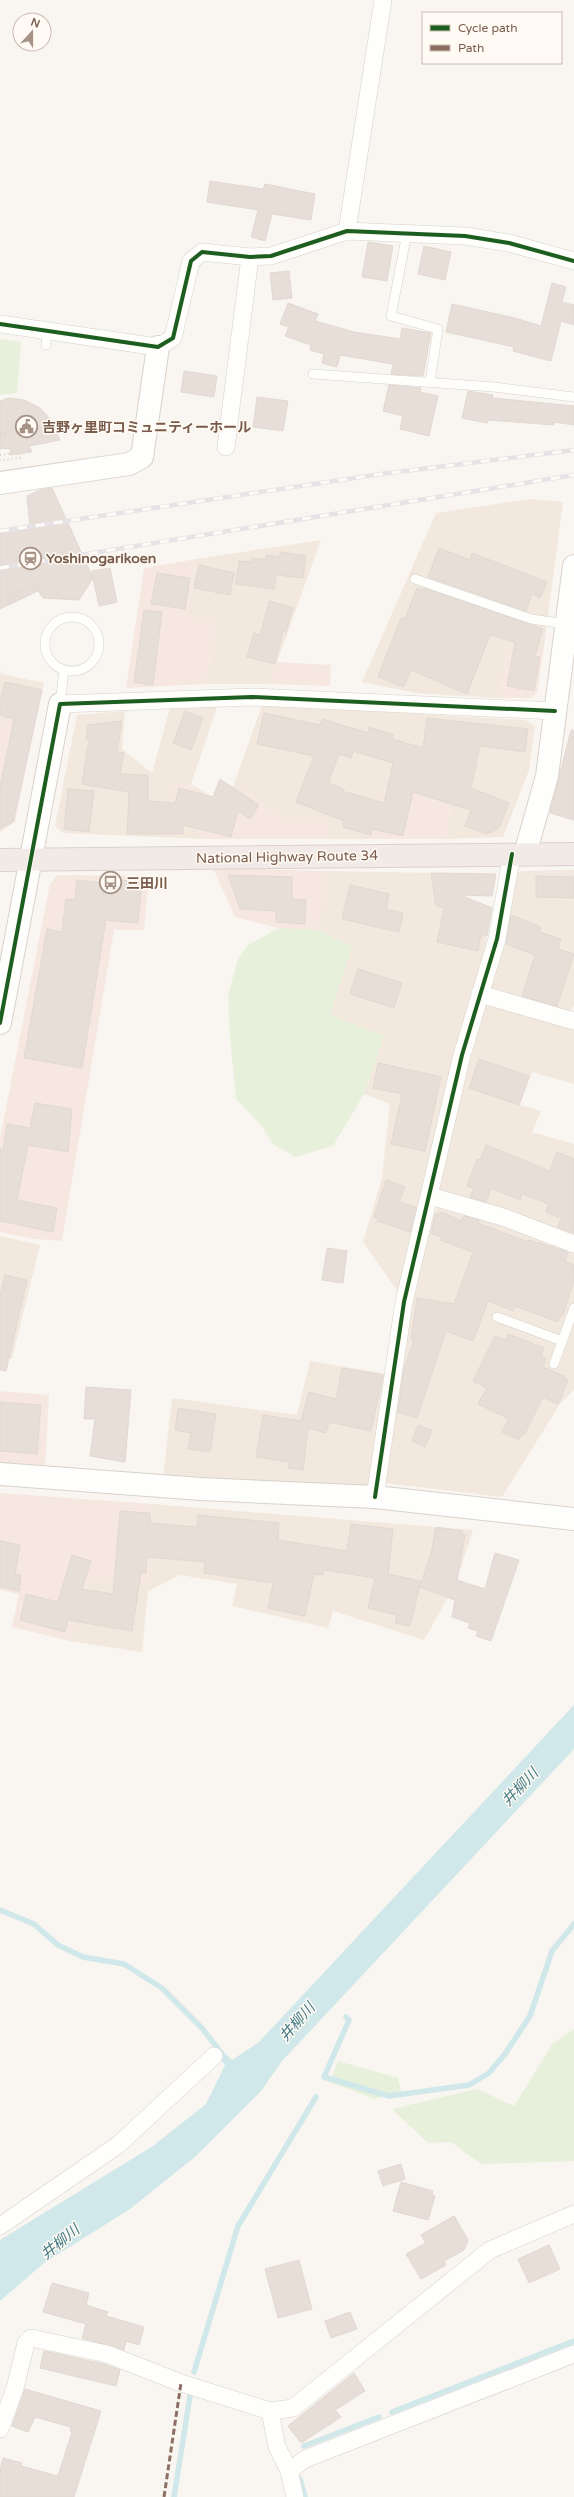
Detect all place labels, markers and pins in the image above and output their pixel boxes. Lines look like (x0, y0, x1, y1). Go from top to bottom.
public building icon: 吉野ヶ里町コミュニティーホール (14, 414, 40, 440)
place label: 吉野ヶ里町コミュニティーホール (42, 419, 251, 436)
station icon: Yoshinogarikoen (17, 545, 43, 571)
place label: Yoshinogarikoen (46, 550, 156, 567)
bus stop icon: 三田川 (98, 870, 124, 896)
place label: 三田川 (126, 875, 168, 892)

